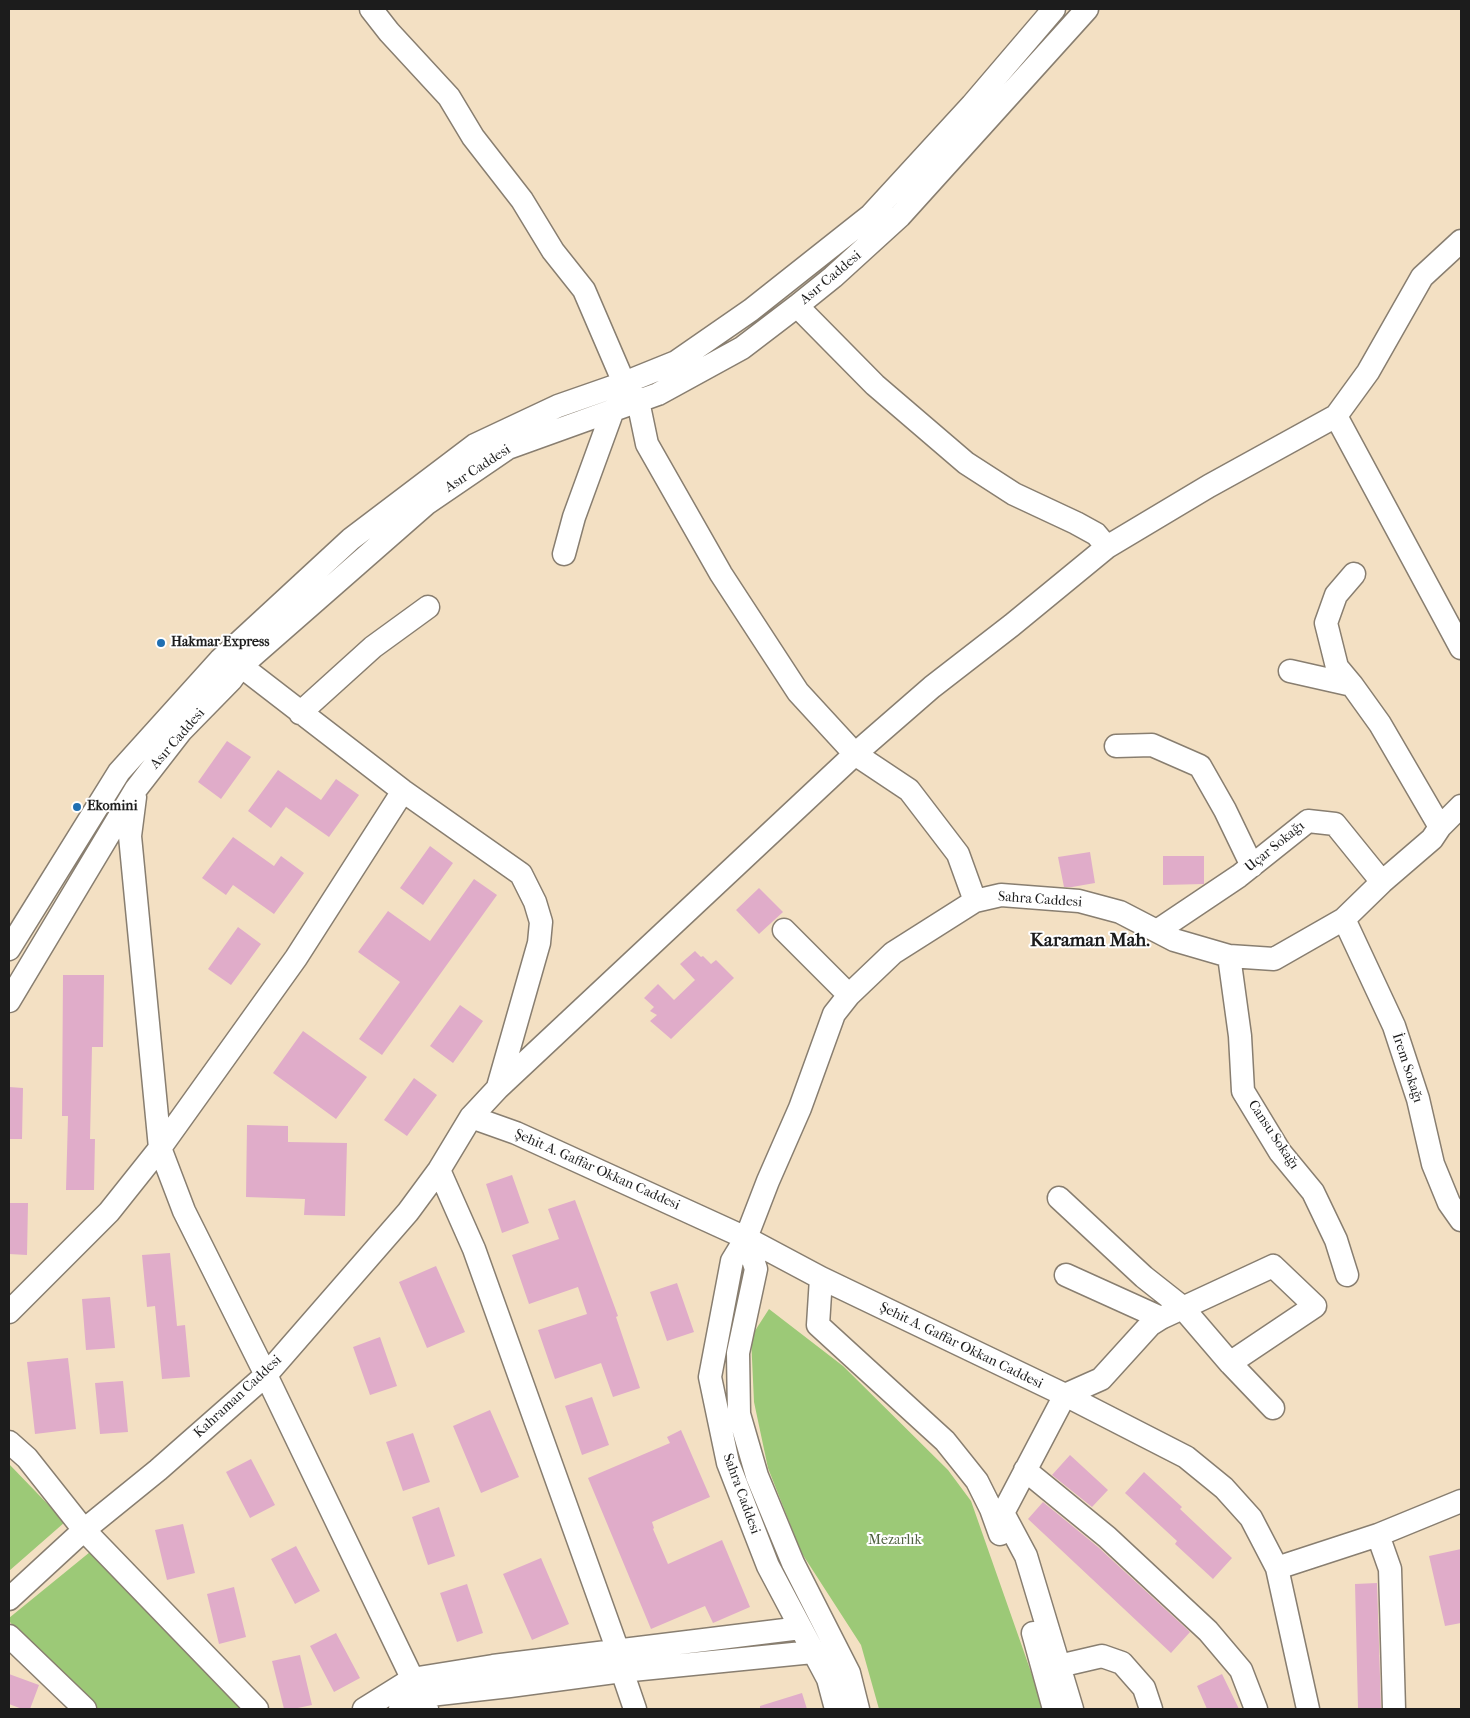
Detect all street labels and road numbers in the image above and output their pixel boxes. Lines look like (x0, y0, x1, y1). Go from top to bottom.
street label: Asır Caddesi (797, 248, 865, 308)
street label: Asır Caddesi (442, 442, 514, 496)
street label: Asır Caddesi (147, 705, 209, 773)
street label: Uçar Sokağı (1242, 818, 1308, 876)
street label: Sahra Caddesi (997, 889, 1083, 911)
street label: İrem Sokağı (1388, 1031, 1426, 1105)
street label: Cansu Sokağı (1244, 1097, 1302, 1173)
street label: Şehit A. Gaffar Okkan Caddesi (512, 1126, 682, 1214)
street label: Şehit A. Gaffar Okkan Caddesi (877, 1299, 1045, 1393)
street label: Kahraman Caddesi (191, 1352, 285, 1442)
street label: Sahra Caddesi (719, 1451, 763, 1537)

